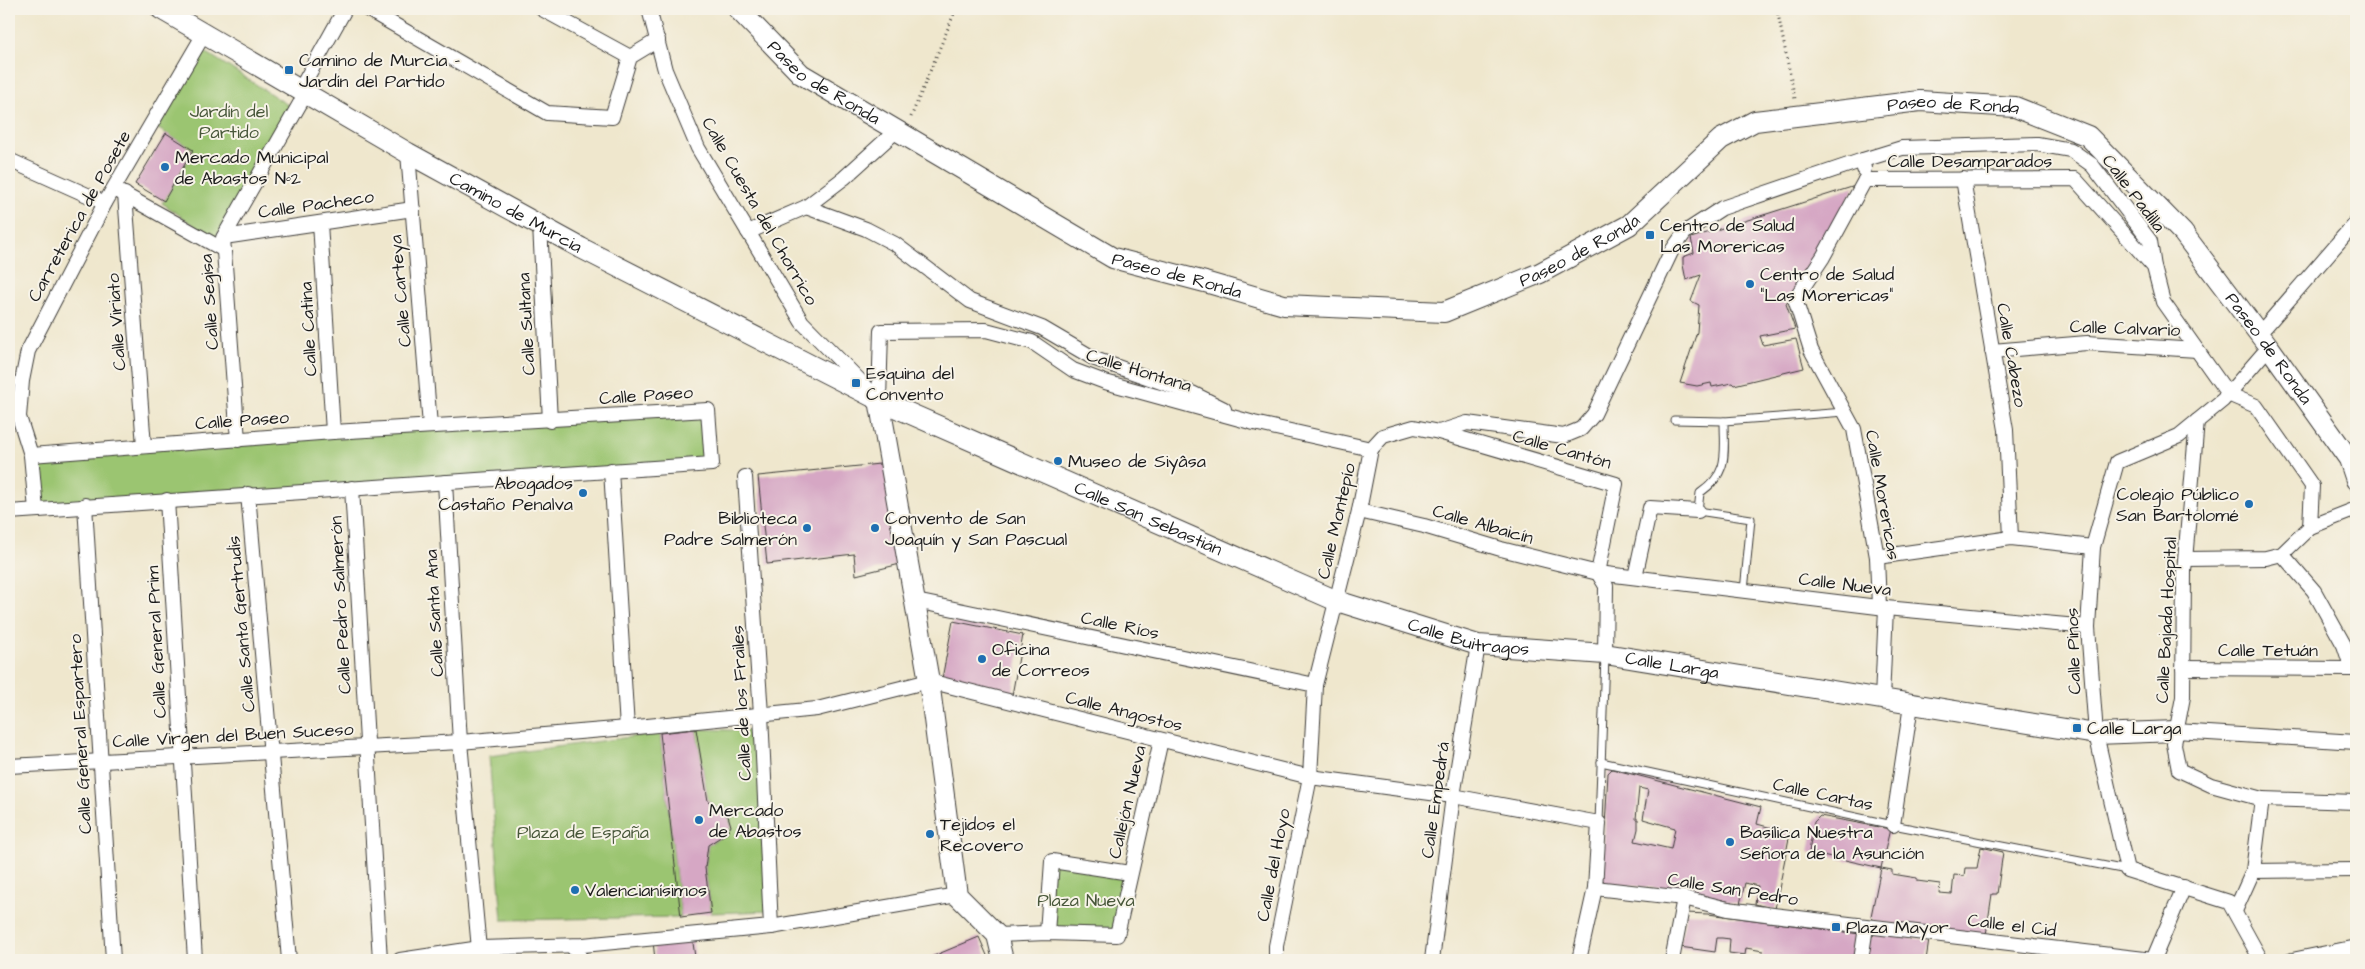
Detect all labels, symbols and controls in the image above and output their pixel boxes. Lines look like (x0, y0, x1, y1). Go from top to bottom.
street label: Paseo de Ronda (762, 35, 885, 131)
place label: Camino de Murcia - Jardín del Partido (299, 48, 461, 94)
marker: Camino de Murcia - Jardín del Partido (283, 64, 295, 76)
street label: Paseo de Ronda (1886, 89, 2024, 121)
park label: Jardín del Partido (190, 99, 268, 145)
street label: Calle Cuesta del Chorrico (695, 112, 824, 310)
street label: Carreterica de Posete (22, 126, 137, 306)
place label: Mercado Municipal de Abastos Nº2 (175, 145, 329, 191)
street label: Calle Desamparados (1888, 149, 2052, 174)
street label: Calle Padilla (2096, 149, 2171, 238)
marker: Mercado Municipal de Abastos Nº2 (159, 161, 171, 173)
street label: Camino de Murcia (445, 166, 587, 259)
street label: Calle Pacheco (257, 184, 376, 225)
street label: Paseo de Ronda (1516, 209, 1646, 293)
place label: Centro de Salud Las Morericas (1660, 213, 1794, 259)
marker: Centro de Salud Las Morericas (1644, 229, 1656, 241)
street label: Calle Carteya (383, 234, 419, 348)
street label: Paseo de Ronda (1109, 246, 1245, 305)
street label: Calle Segisa (194, 253, 226, 351)
place label: Centro de Salud "Las Morericas" (1760, 262, 1894, 308)
street label: Calle Viriato (101, 272, 132, 372)
street label: Calle Sultana (511, 272, 542, 376)
marker: Centro de Salud "Las Morericas" (1744, 278, 1756, 290)
street label: Calle Catina (294, 281, 323, 377)
street label: Paseo de Ronda (2219, 287, 2318, 410)
street label: Calle Cabezo (1990, 301, 2033, 409)
street label: Calle Calvario (2069, 314, 2181, 343)
street label: Calle Hontana (1083, 343, 1195, 398)
place label: Esquina del Convento (866, 361, 954, 407)
marker: Esquina del Convento (850, 377, 862, 389)
street label: Calle Paseo (598, 380, 694, 411)
street label: Calle Paseo (194, 405, 290, 436)
street label: Calle Cantón (1509, 423, 1614, 476)
street label: Calle Morericas (1859, 428, 1906, 562)
place label: Museo de Siyâsa (1068, 449, 1206, 475)
marker: Museo de Siyâsa (1052, 455, 1064, 467)
street label: Calle Montepío (1311, 461, 1362, 582)
place label: Abogados Castaño Penalva (439, 471, 573, 517)
street label: Calle San Sebastián (1070, 475, 1226, 562)
place label: Colegio Público San Bartolomé (2116, 482, 2239, 528)
marker: Abogados Castaño Penalva (577, 487, 589, 499)
street label: Calle Albaicín (1429, 498, 1536, 551)
marker: Colegio Público San Bartolomé (2243, 498, 2255, 510)
place label: Biblioteca Padre Salmerón (664, 506, 797, 552)
place label: Convento de San Joaquín y San Pascual (885, 506, 1068, 553)
street label: Calle Pedro Salmerón (323, 515, 358, 695)
marker: Biblioteca Padre Salmerón (801, 522, 813, 534)
marker: Convento de San Joaquín y San Pascual (869, 522, 881, 534)
street label: Calle Santa Gertrudis (221, 535, 262, 713)
street label: Calle Bajada Hospital (2150, 536, 2183, 704)
street label: Calle Santa Ana (419, 549, 450, 677)
street label: Calle General Prim (140, 565, 173, 719)
street label: Calle Nueva (1797, 566, 1893, 603)
street label: Calle Ríos (1079, 605, 1161, 646)
street label: Calle Pinos (2059, 607, 2088, 695)
street label: Calle Buitragos (1405, 612, 1530, 662)
street label: Calle de los Frailes (725, 625, 758, 781)
street label: Calle General Espartero (63, 633, 98, 835)
place label: Oficina de Correos (992, 637, 1090, 683)
street label: Calle Tetuán (2218, 638, 2318, 663)
street label: Calle Larga (1623, 645, 1721, 685)
marker: Oficina de Correos (976, 653, 988, 665)
street label: Calle Angostos (1062, 685, 1185, 739)
place label: Calle Larga (2087, 716, 2182, 742)
street label: Calle Virgen del Buen Suceso (112, 717, 354, 755)
marker: Calle Larga (2071, 722, 2083, 734)
street label: Calle Empedrá (1415, 740, 1456, 860)
street label: Callejón Nueva (1102, 743, 1153, 861)
street label: Calle Cartas (1771, 772, 1875, 817)
place label: Mercado de Abastos (709, 798, 801, 844)
street label: Calle del Hoyo (1250, 806, 1298, 924)
place label: Tejidos el Recovero (940, 812, 1023, 858)
marker: Mercado de Abastos (693, 814, 705, 826)
park label: Plaza de España (517, 820, 649, 845)
place label: Basílica Nuestra Señora de la Asunción (1740, 820, 1924, 866)
marker: Tejidos el Recovero (924, 828, 936, 840)
marker: Basílica Nuestra Señora de la Asunción (1724, 836, 1736, 848)
street label: Calle San Pedro (1666, 867, 1800, 912)
place label: Valencianísimos (585, 878, 707, 903)
marker: Valencianísimos (569, 884, 581, 896)
park label: Plaza Nueva (1037, 888, 1135, 913)
street label: Calle el Cid (1966, 908, 2058, 943)
place label: Plaza Mayor (1846, 915, 1949, 941)
marker: Plaza Mayor (1830, 921, 1842, 933)

